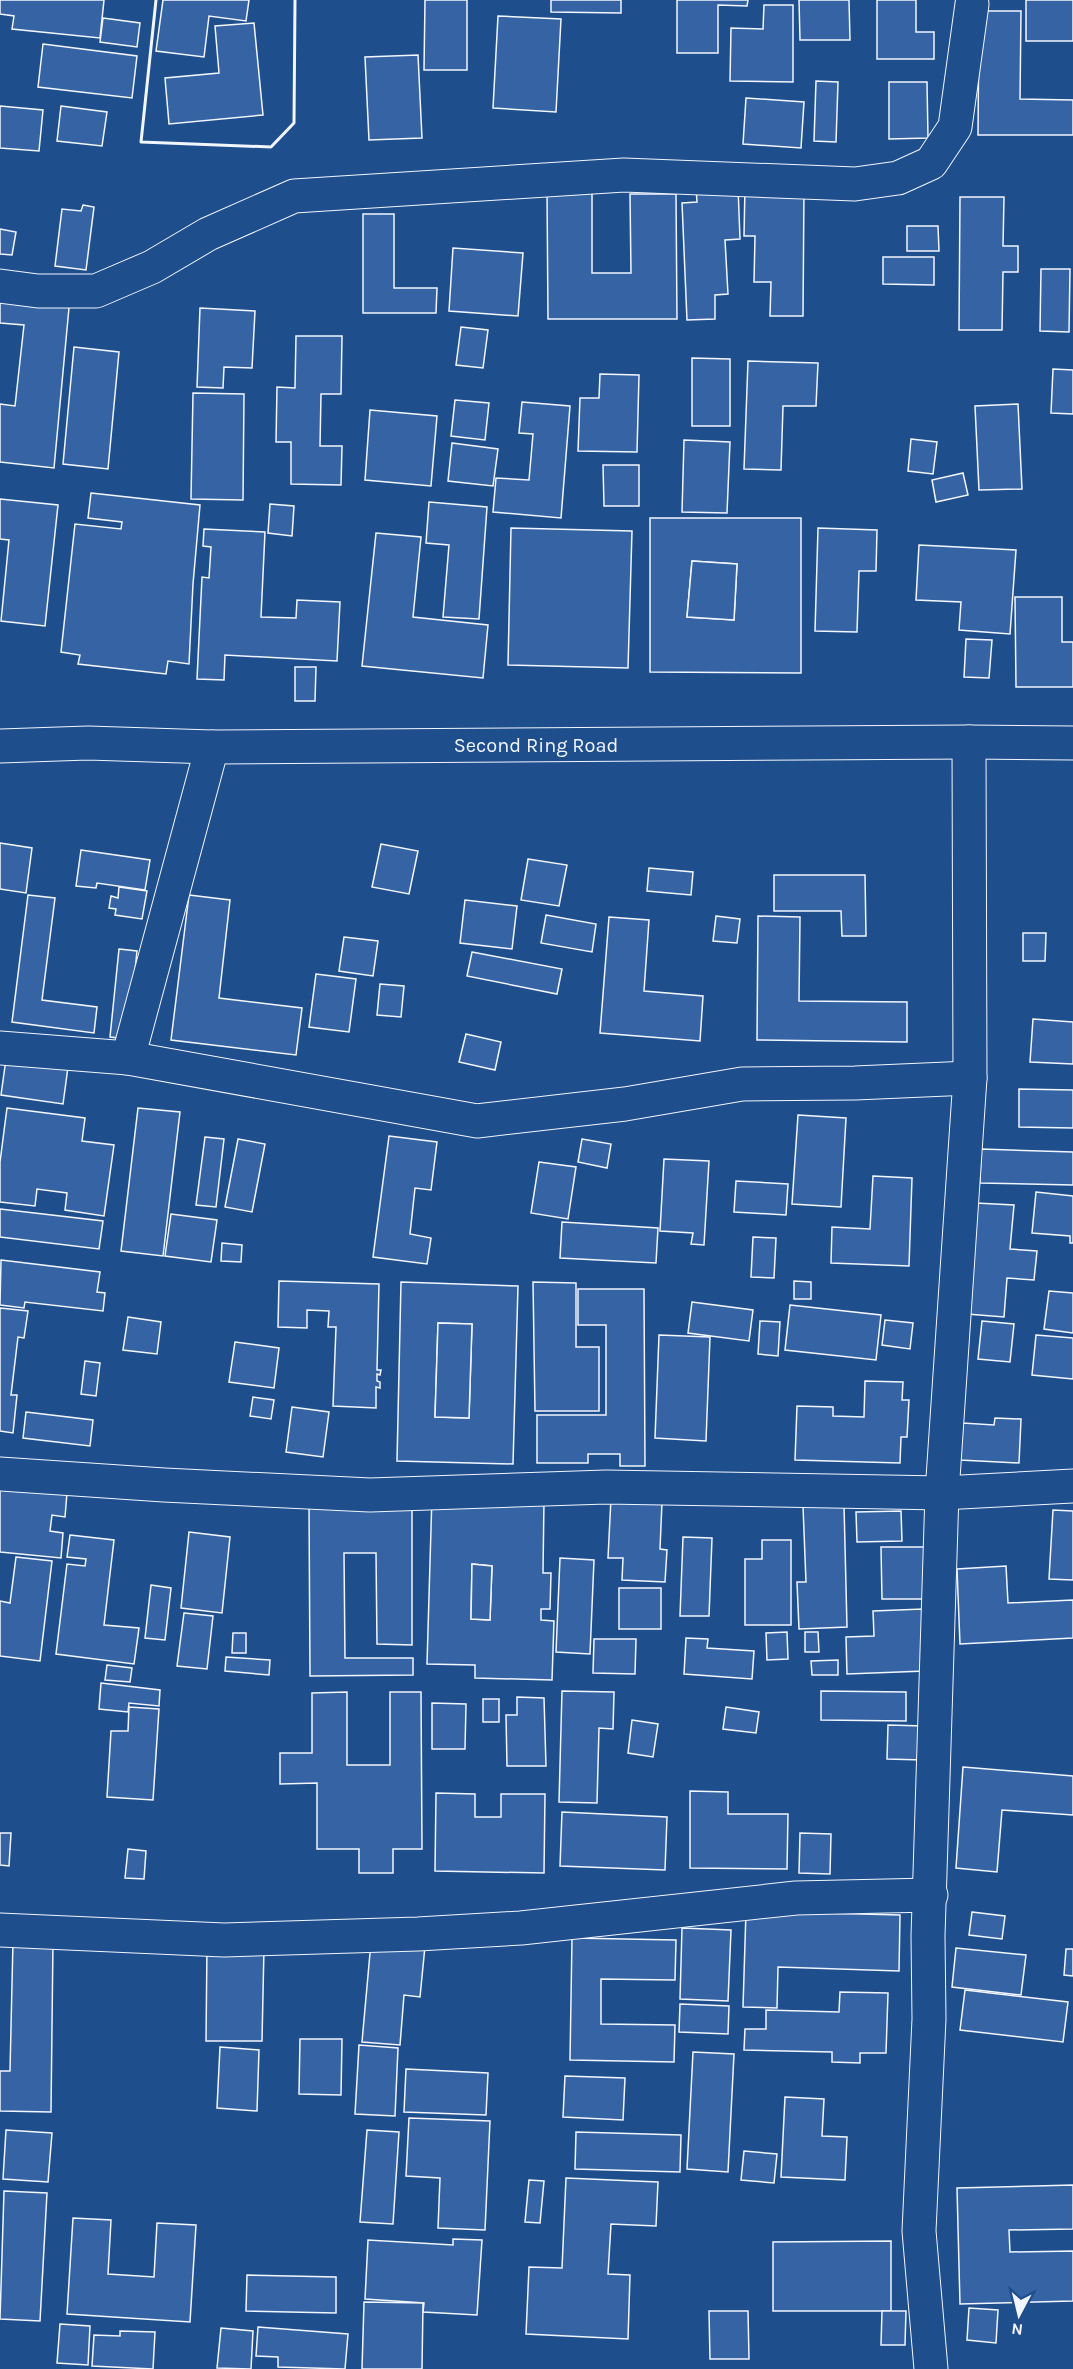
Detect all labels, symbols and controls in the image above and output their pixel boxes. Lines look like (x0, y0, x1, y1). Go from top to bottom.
street label: Second Ring Road (454, 734, 618, 757)
north arrow (989, 2285, 1049, 2345)
text: N (1010, 2319, 1024, 2340)

